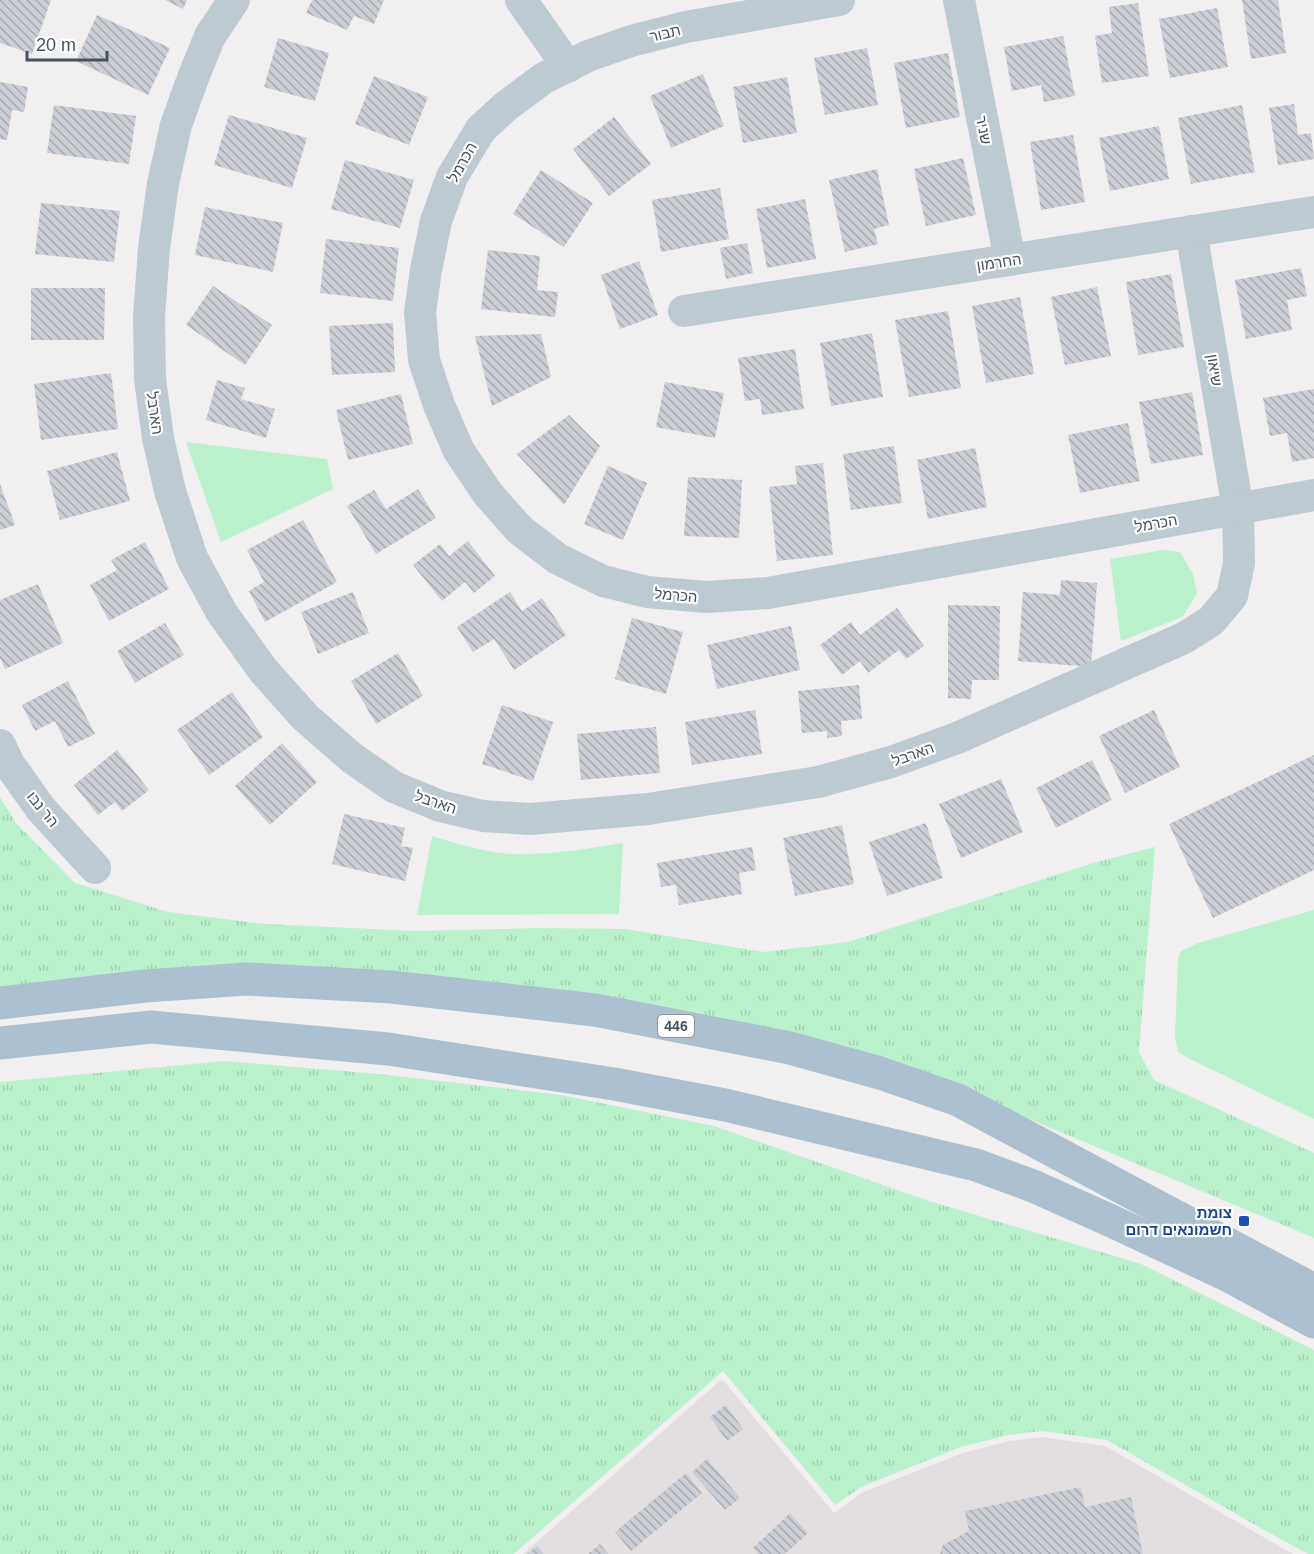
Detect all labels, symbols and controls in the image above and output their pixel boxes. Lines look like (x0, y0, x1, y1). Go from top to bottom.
street label: תבור (648, 21, 682, 45)
scale bar (27, 24, 106, 62)
text: 20 m (36, 35, 76, 55)
street label: שניר (973, 114, 995, 146)
street label: הכרמל (444, 139, 480, 185)
street label: החרמון (975, 250, 1023, 274)
street label: שיאון (1204, 353, 1226, 387)
street label: הארבל (144, 390, 166, 436)
street label: הכרמל (1133, 511, 1179, 535)
street label: הכרמל (654, 585, 698, 605)
street label: הארבל (890, 739, 936, 769)
street label: הארבל (413, 787, 459, 817)
street label: הר נבו (24, 788, 62, 830)
road number: 446 (658, 1015, 694, 1037)
place label: צומת חשמונאים דרום (1125, 1204, 1232, 1238)
marker: צומת חשמונאים דרום (1237, 1214, 1251, 1228)

